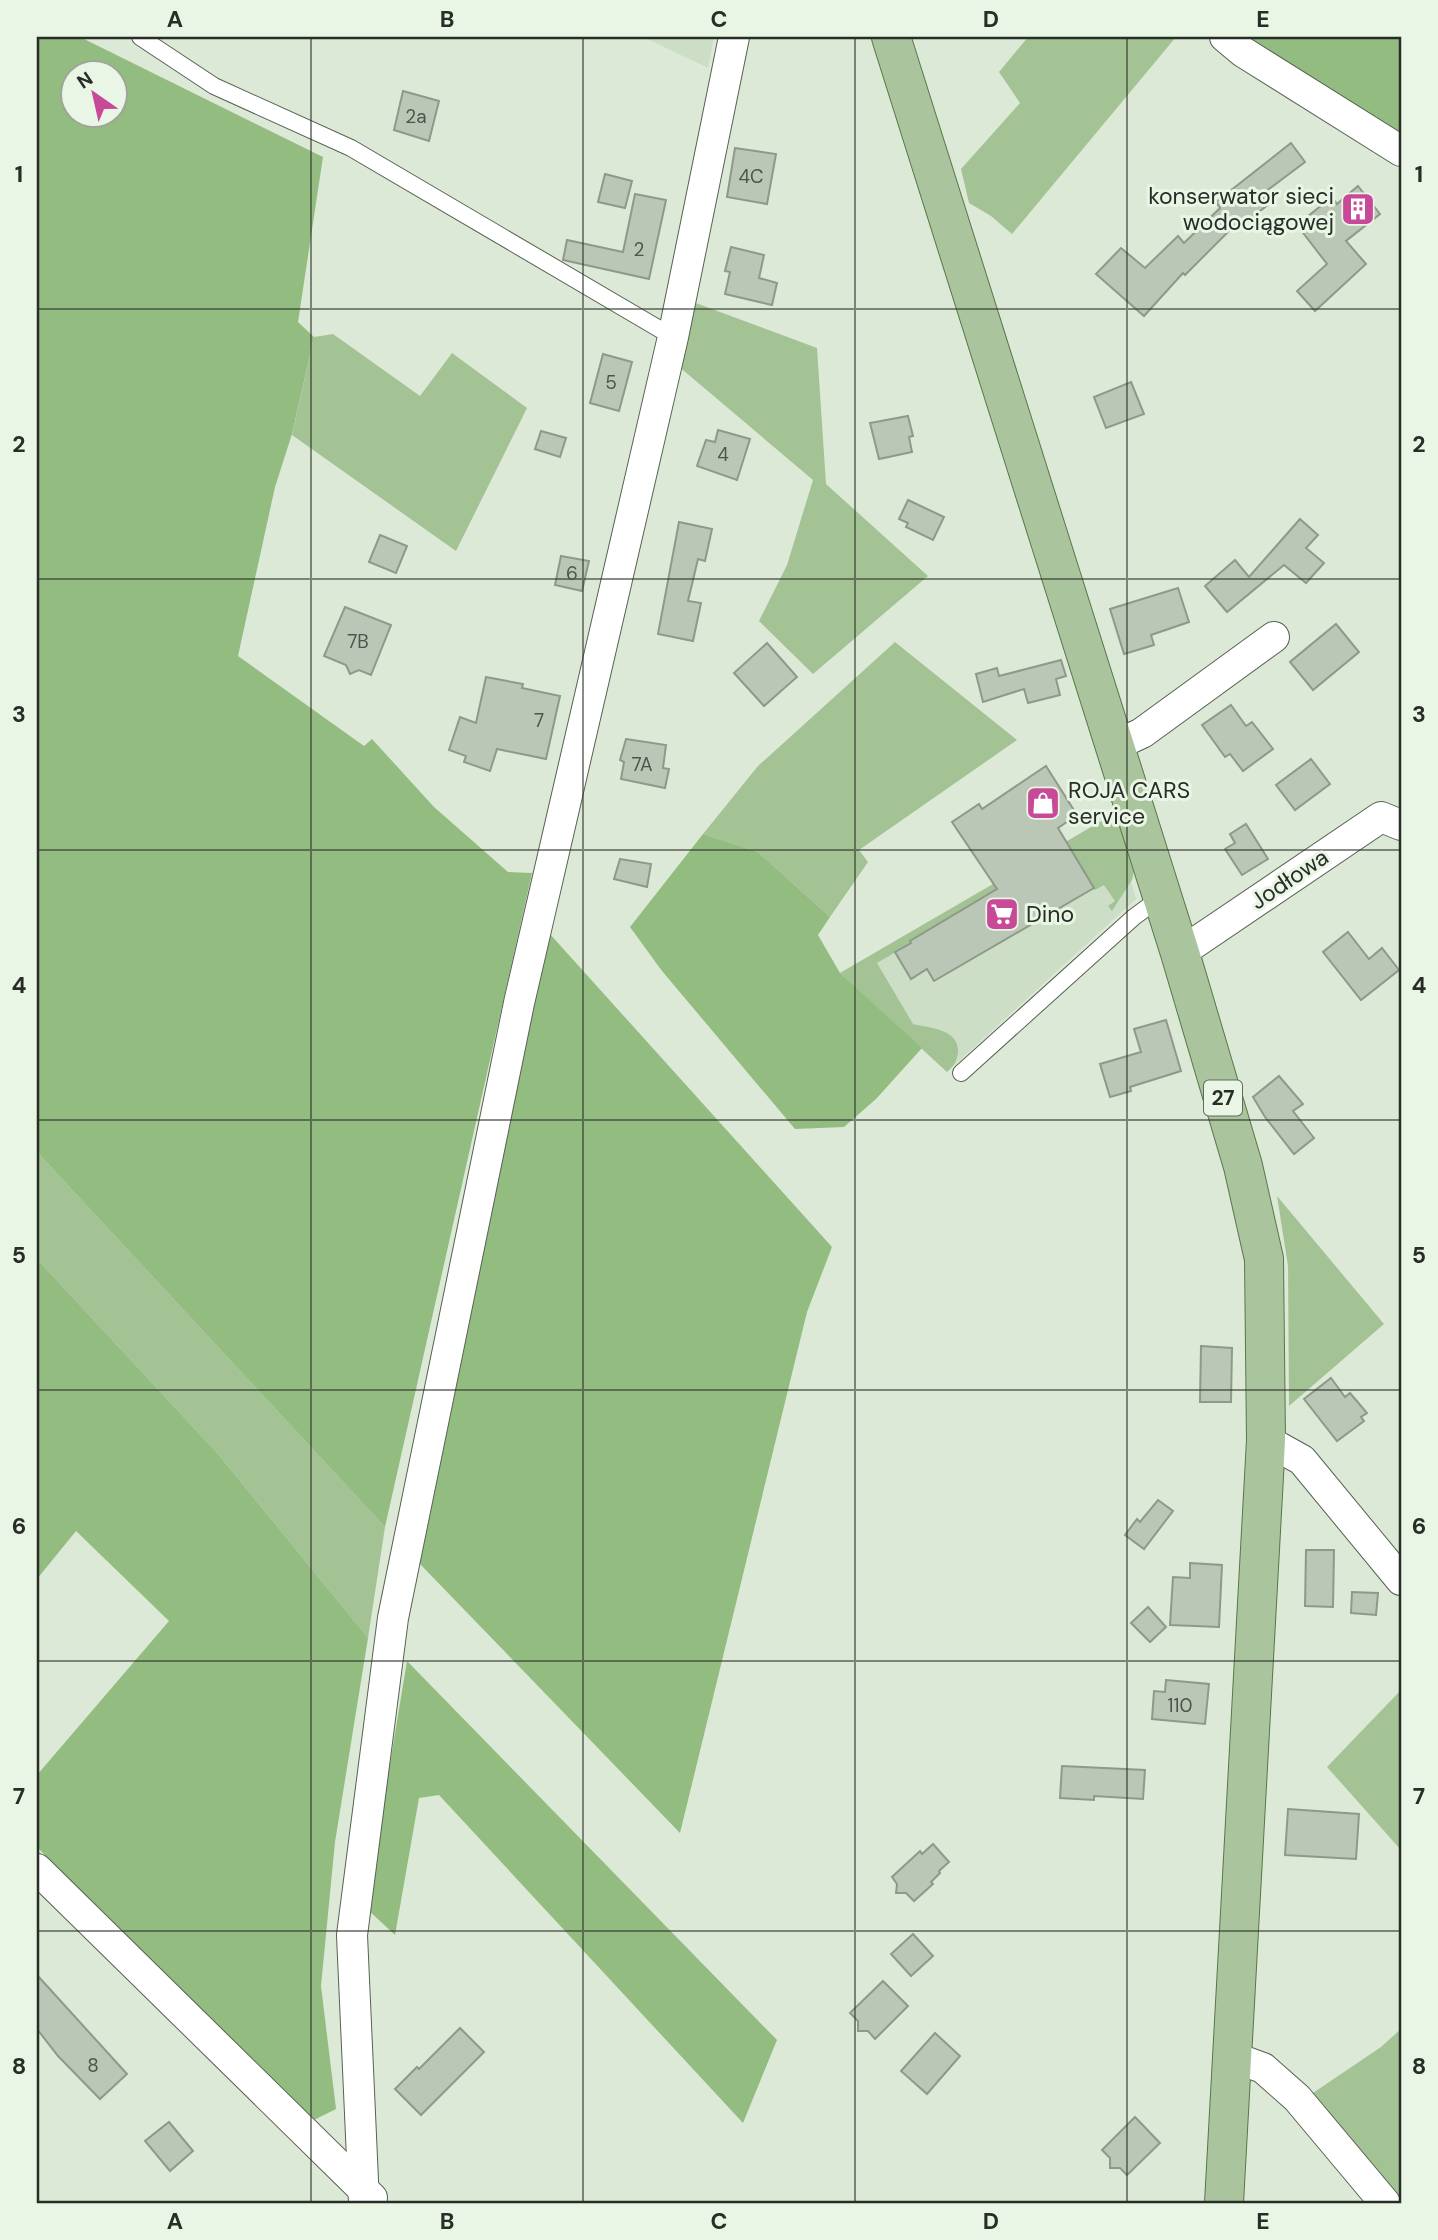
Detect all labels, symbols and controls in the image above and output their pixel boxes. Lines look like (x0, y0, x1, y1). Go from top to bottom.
text: A (167, 4, 183, 34)
text: B (440, 4, 454, 34)
text: C (711, 4, 727, 34)
text: D (983, 4, 999, 34)
text: E (1256, 4, 1270, 34)
north arrow (60, 60, 130, 130)
text: N (72, 66, 98, 95)
house number: 2a (405, 104, 427, 129)
text: 1 (15, 159, 23, 189)
text: 1 (1415, 159, 1423, 189)
house number: 4C (738, 164, 764, 189)
place label: konserwator sieci wodociągowej (1148, 181, 1334, 237)
building icon: konserwator sieci wodociągowej (1339, 190, 1377, 228)
house number: 2 (634, 237, 645, 262)
house number: 5 (605, 370, 617, 395)
text: 2 (12, 429, 26, 459)
text: 2 (1412, 429, 1426, 459)
house number: 4 (717, 442, 729, 467)
house number: 6 (566, 561, 578, 586)
house number: 7B (347, 629, 369, 654)
text: 3 (12, 699, 26, 729)
text: 3 (1412, 699, 1426, 729)
house number: 7 (534, 708, 544, 733)
house number: 7A (631, 752, 653, 777)
place label: ROJA CARS service (1068, 775, 1190, 831)
shop icon: ROJA CARS service (1024, 784, 1062, 822)
street label: Jodłowa (1244, 842, 1334, 916)
supermarket icon: Dino (983, 895, 1021, 933)
place label: Dino (1026, 899, 1074, 929)
text: 4 (12, 970, 27, 1000)
text: 4 (1412, 970, 1427, 1000)
road number: 27 (1204, 1080, 1242, 1116)
text: 5 (12, 1240, 26, 1270)
text: 5 (1412, 1240, 1426, 1270)
text: 6 (12, 1511, 26, 1541)
text: 6 (1412, 1511, 1426, 1541)
house number: 110 (1168, 1693, 1192, 1718)
text: 7 (13, 1781, 25, 1811)
text: 7 (1413, 1781, 1425, 1811)
text: 8 (12, 2051, 26, 2081)
text: 8 (1412, 2051, 1426, 2081)
house number: 8 (87, 2053, 99, 2078)
text: A (167, 2206, 183, 2236)
text: B (440, 2206, 454, 2236)
text: C (711, 2206, 727, 2236)
text: D (983, 2206, 999, 2236)
text: E (1256, 2206, 1270, 2236)

